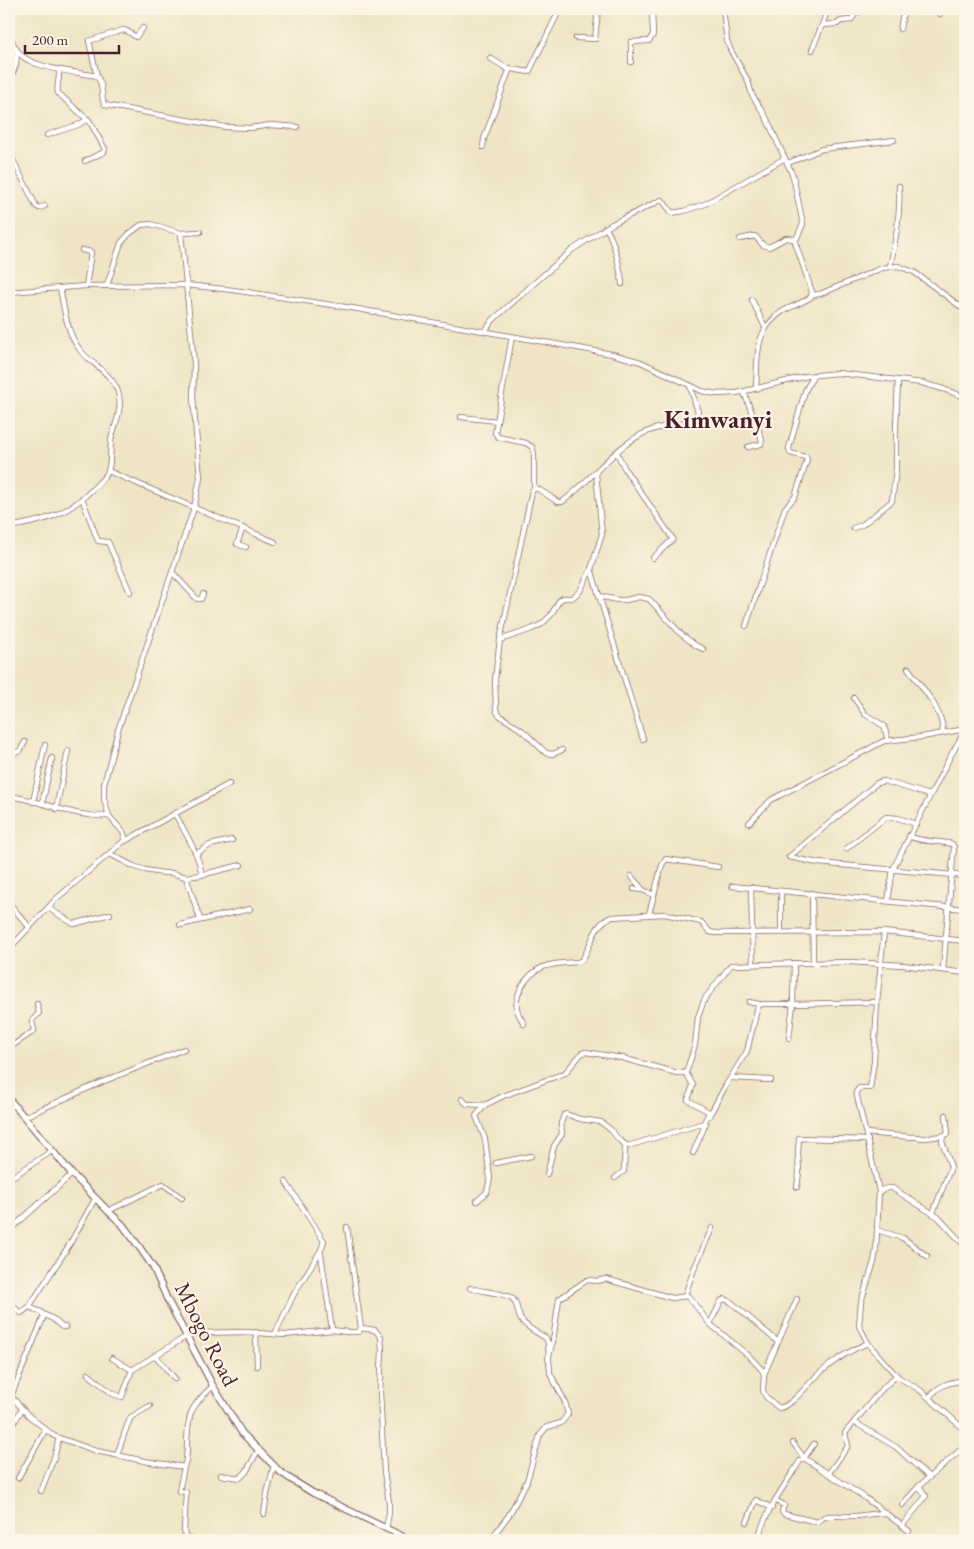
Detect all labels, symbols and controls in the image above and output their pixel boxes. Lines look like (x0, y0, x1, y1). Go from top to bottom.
scale bar (25, 22, 119, 54)
text: 200 m (32, 30, 69, 49)
district label: Kimwanyi (664, 403, 773, 436)
street label: Mbogo Road (168, 1277, 246, 1392)

